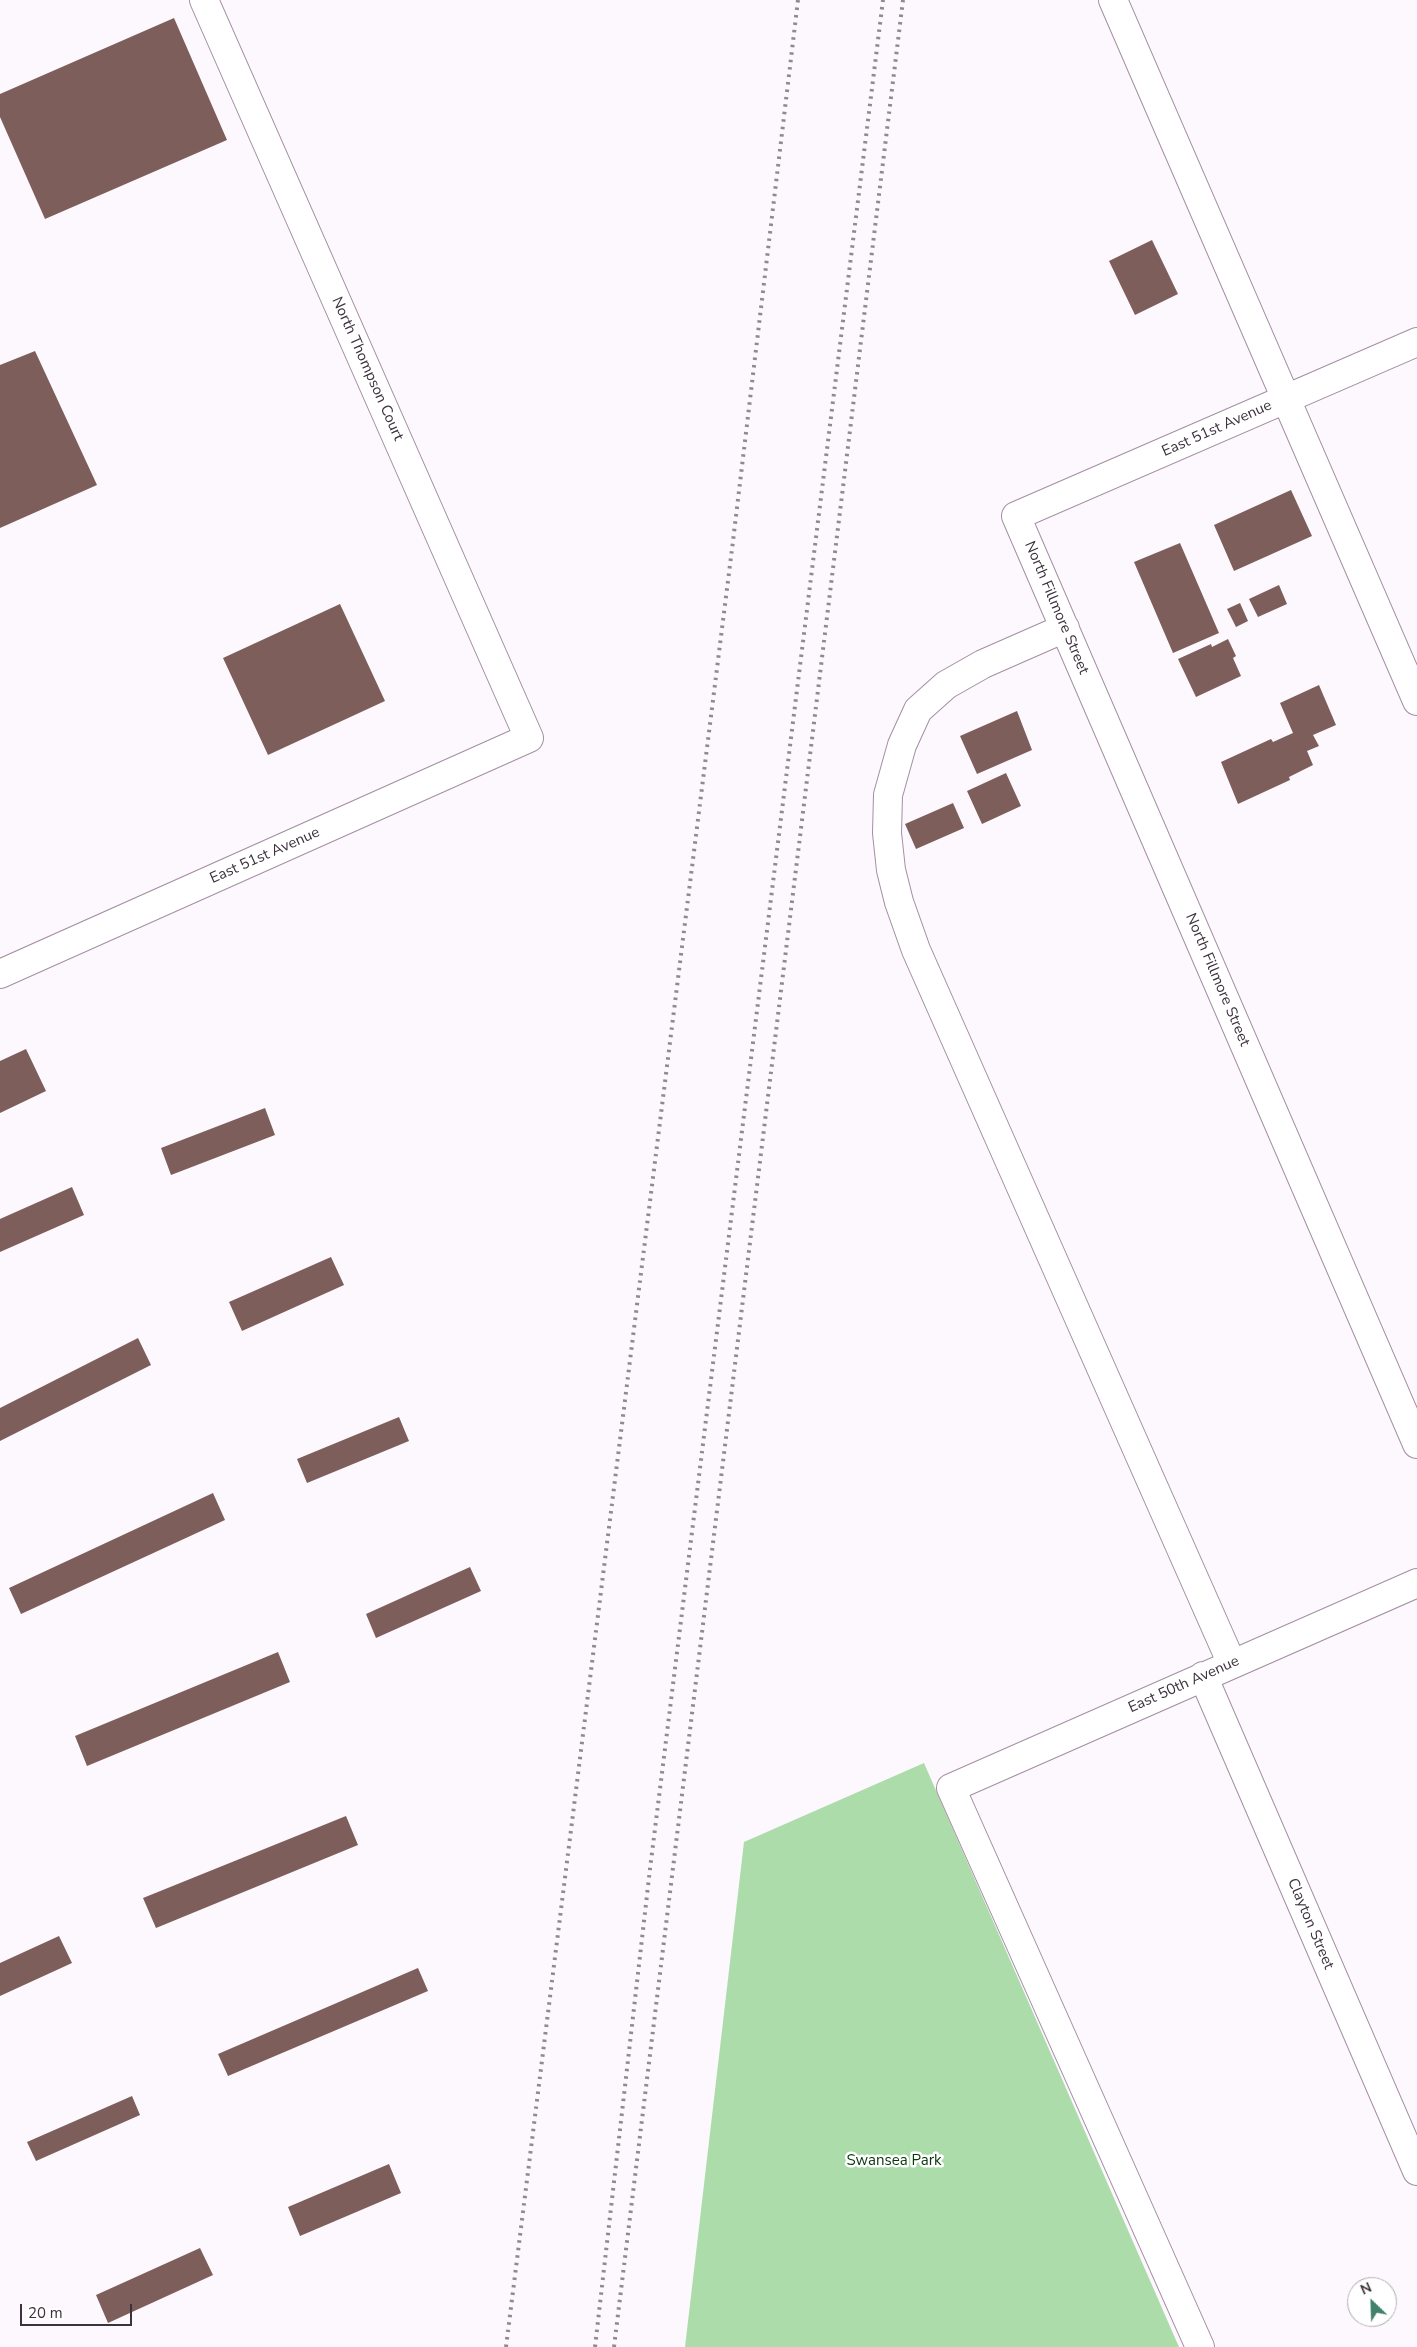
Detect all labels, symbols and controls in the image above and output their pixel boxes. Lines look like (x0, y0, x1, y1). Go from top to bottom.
street label: North Thompson Court (327, 294, 407, 444)
street label: East 51st Avenue (1159, 397, 1275, 461)
street label: North Fillmore Street (1020, 539, 1092, 677)
street label: East 51st Avenue (207, 824, 323, 888)
street label: North Fillmore Street (1181, 911, 1253, 1049)
street label: East 50th Avenue (1126, 1652, 1242, 1718)
street label: Clayton Street (1283, 1876, 1337, 1972)
park label: Swansea Park (846, 2152, 942, 2170)
north arrow (1347, 2277, 1397, 2327)
text: N (1357, 2278, 1375, 2300)
scale bar (22, 2294, 135, 2326)
text: 20 m (28, 2303, 63, 2323)

